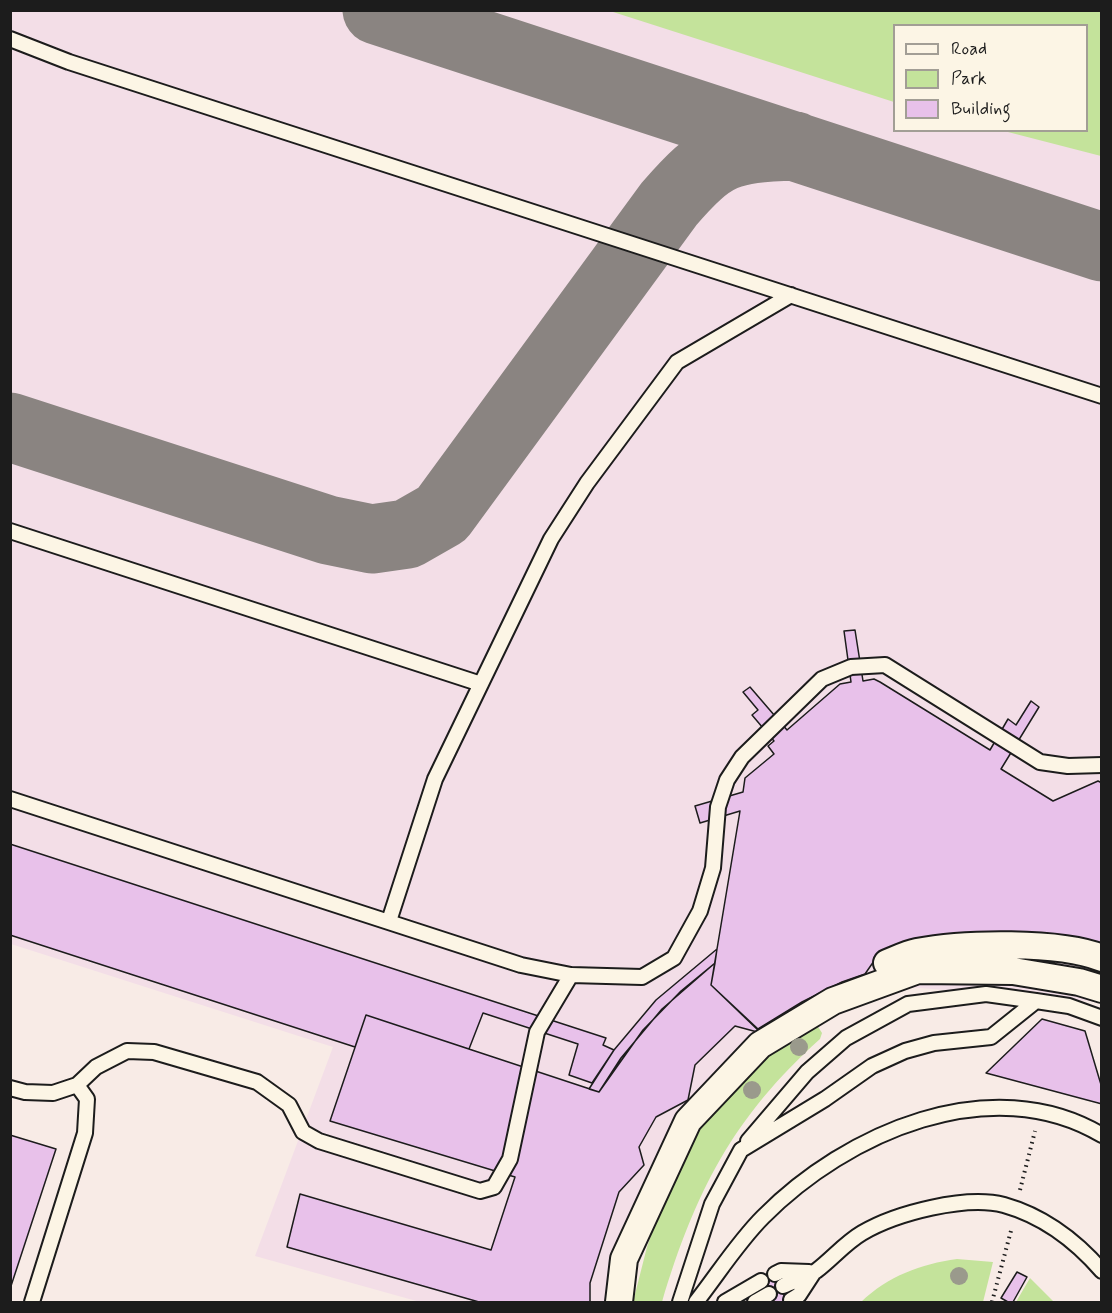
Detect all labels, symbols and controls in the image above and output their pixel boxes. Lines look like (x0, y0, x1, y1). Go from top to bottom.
legend (893, 24, 1088, 132)
text: Road (951, 37, 987, 61)
text: Park (951, 67, 987, 91)
text: Building (951, 97, 1011, 121)

